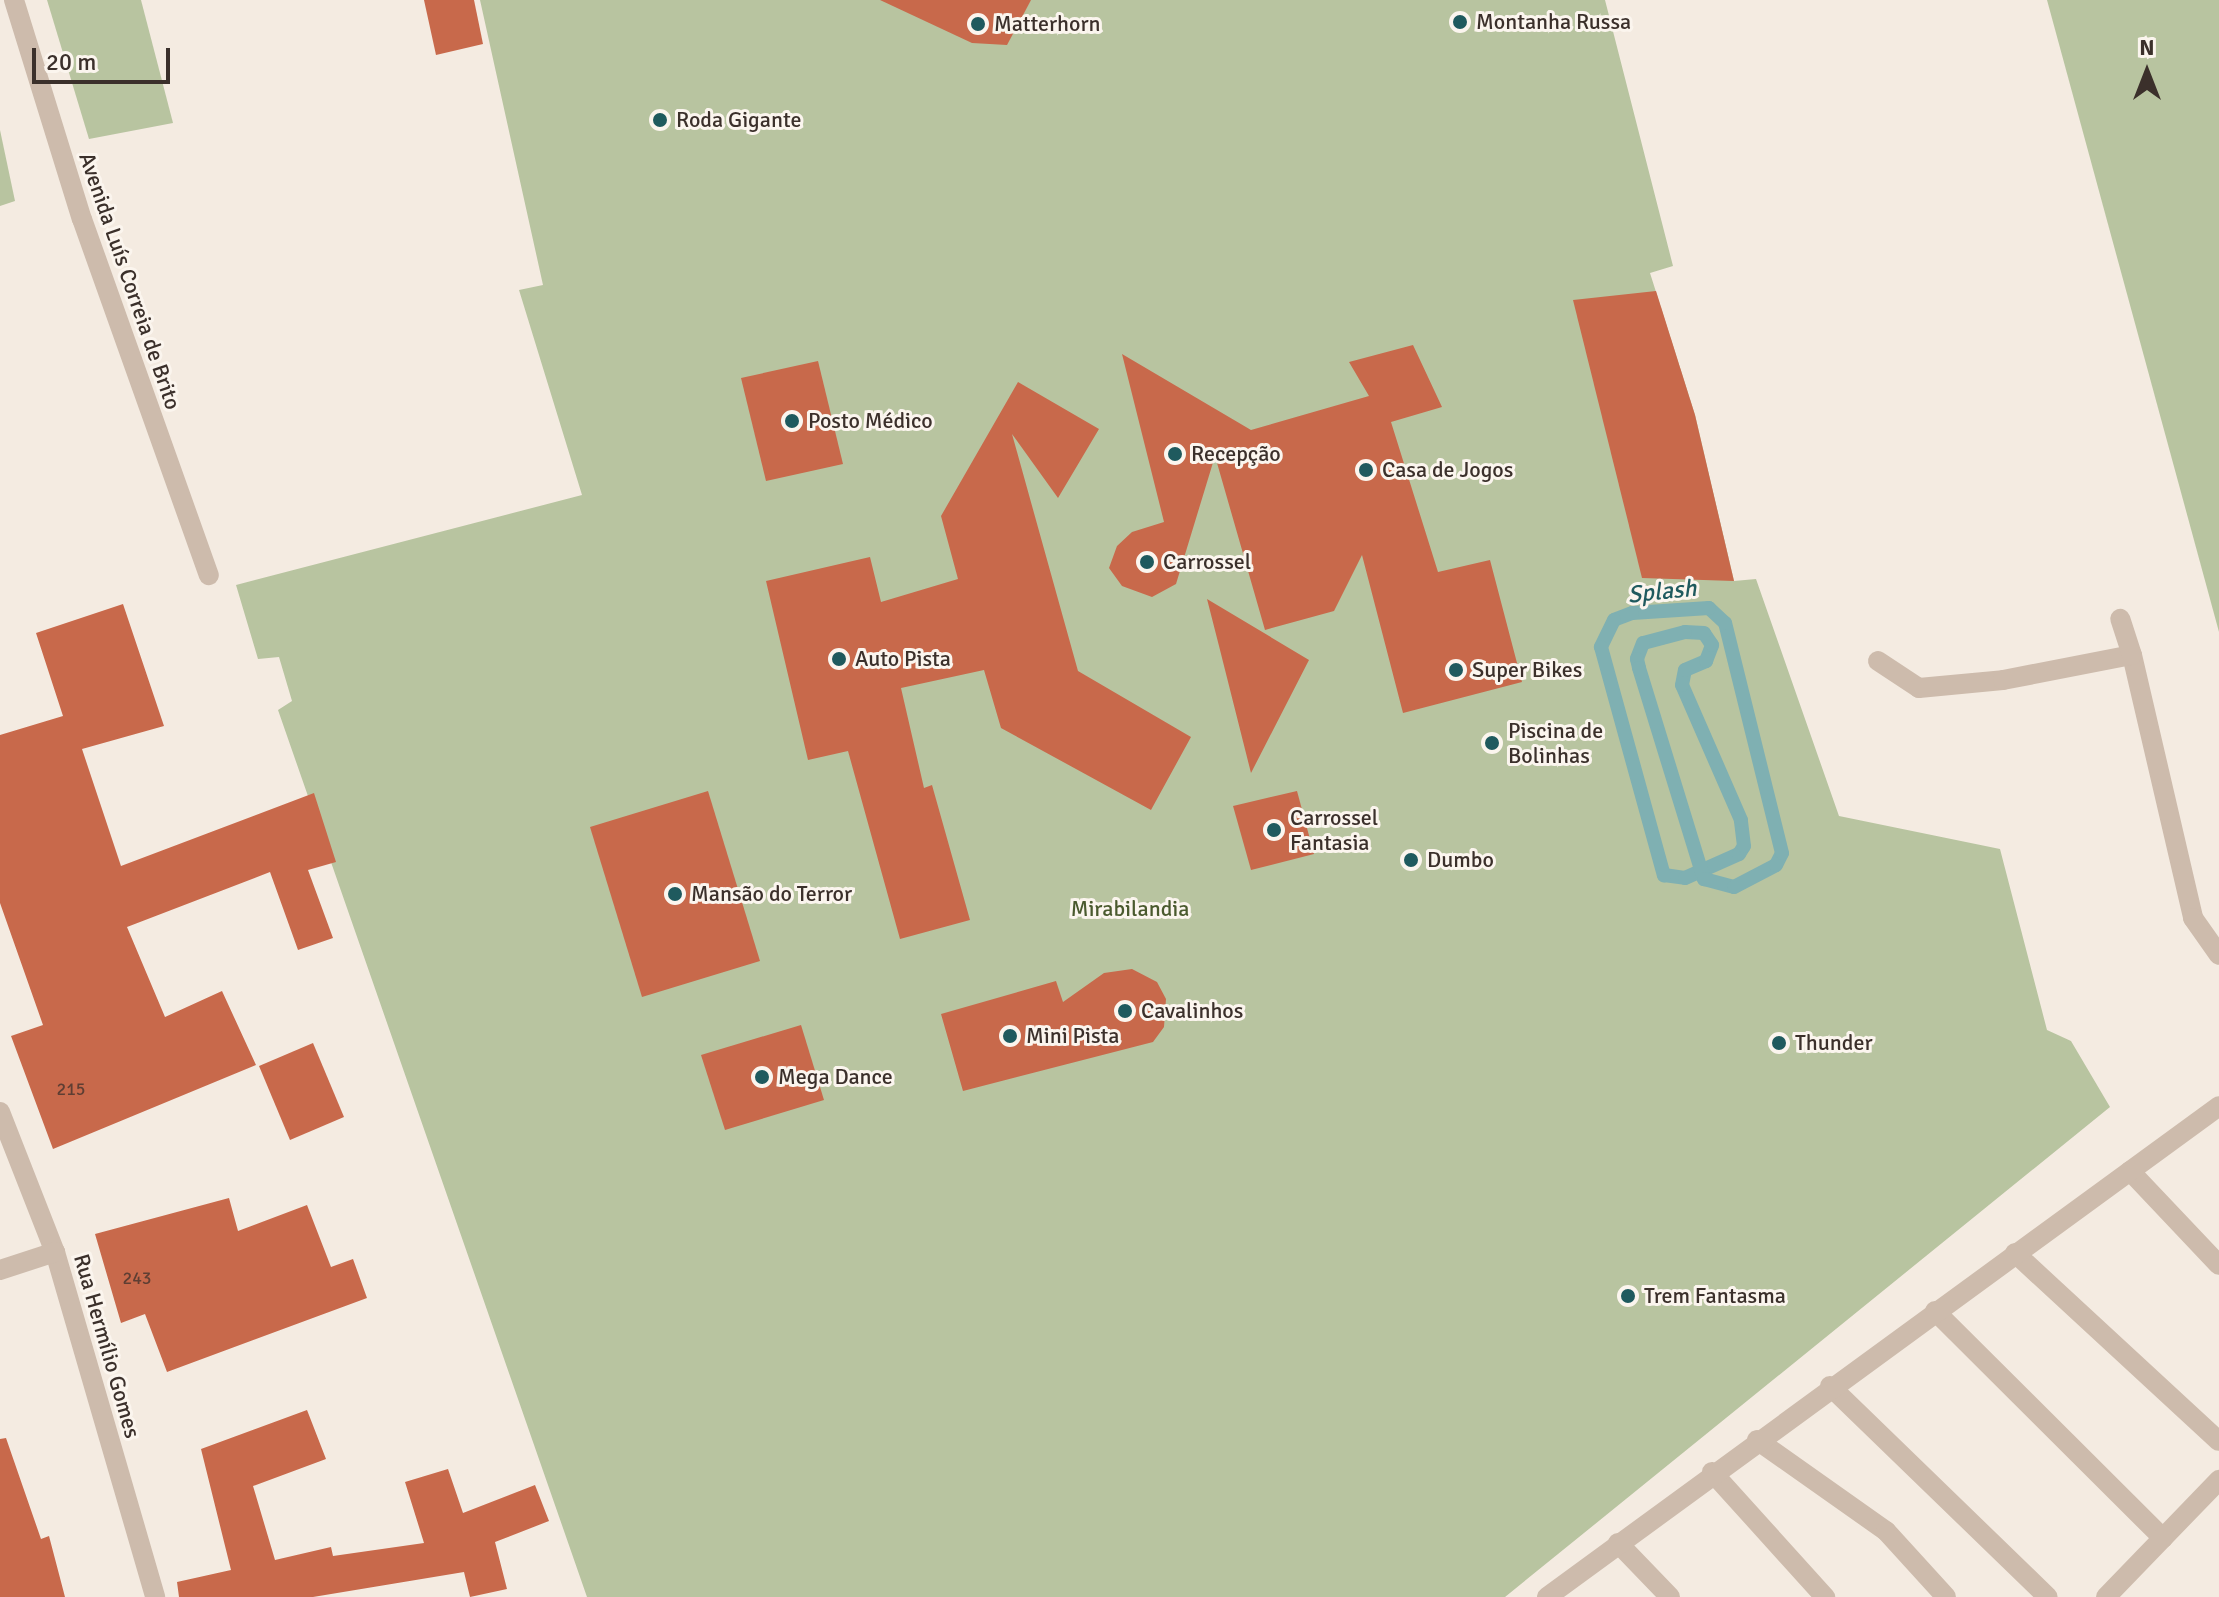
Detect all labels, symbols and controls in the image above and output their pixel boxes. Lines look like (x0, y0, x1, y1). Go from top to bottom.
place label: Montanha Russa (1476, 9, 1631, 35)
place label: Matterhorn (994, 11, 1101, 37)
marker: Montanha Russa (1451, 13, 1469, 31)
marker: Matterhorn (969, 15, 987, 33)
scale bar (36, 32, 174, 82)
north arrow (2107, 32, 2187, 112)
text: N (2139, 34, 2155, 61)
text: 20 m (46, 47, 96, 77)
place label: Roda Gigante (676, 107, 801, 133)
marker: Roda Gigante (651, 111, 669, 129)
street label: Avenida Luís Correia de Brito (74, 149, 186, 413)
place label: Posto Médico (808, 408, 933, 434)
marker: Posto Médico (783, 412, 801, 430)
place label: Recepção (1191, 441, 1281, 467)
marker: Recepção (1166, 445, 1184, 463)
place label: Casa de Jogos (1382, 457, 1513, 483)
marker: Casa de Jogos (1357, 461, 1375, 479)
place label: Carrossel (1163, 549, 1251, 575)
marker: Carrossel (1138, 553, 1156, 571)
water label: Splash (1626, 574, 1698, 610)
place label: Auto Pista (855, 646, 951, 672)
marker: Auto Pista (830, 650, 848, 668)
place label: Super Bikes (1472, 657, 1582, 683)
marker: Super Bikes (1447, 661, 1465, 679)
place label: Piscina de Bolinhas (1508, 717, 1603, 768)
marker: Piscina de Bolinhas (1483, 734, 1501, 752)
place label: Carrossel Fantasia (1290, 804, 1378, 856)
marker: Carrossel Fantasia (1265, 821, 1283, 839)
place label: Dumbo (1427, 847, 1494, 873)
marker: Dumbo (1402, 851, 1420, 869)
place label: Mansão do Terror (691, 881, 852, 907)
marker: Mansão do Terror (666, 885, 684, 903)
park label: Mirabilandia (1071, 896, 1189, 922)
place label: Cavalinhos (1141, 998, 1243, 1024)
marker: Cavalinhos (1116, 1002, 1134, 1020)
place label: Mini Pista (1026, 1023, 1119, 1049)
marker: Mini Pista (1001, 1027, 1019, 1045)
place label: Thunder (1795, 1030, 1873, 1056)
marker: Thunder (1770, 1034, 1788, 1052)
place label: Mega Dance (778, 1064, 893, 1090)
marker: Mega Dance (753, 1068, 771, 1086)
house number: 215 (56, 1078, 86, 1100)
street label: Rua Hermílio Gomes (68, 1251, 146, 1441)
house number: 243 (122, 1267, 152, 1289)
place label: Trem Fantasma (1644, 1283, 1786, 1309)
marker: Trem Fantasma (1619, 1287, 1637, 1305)

